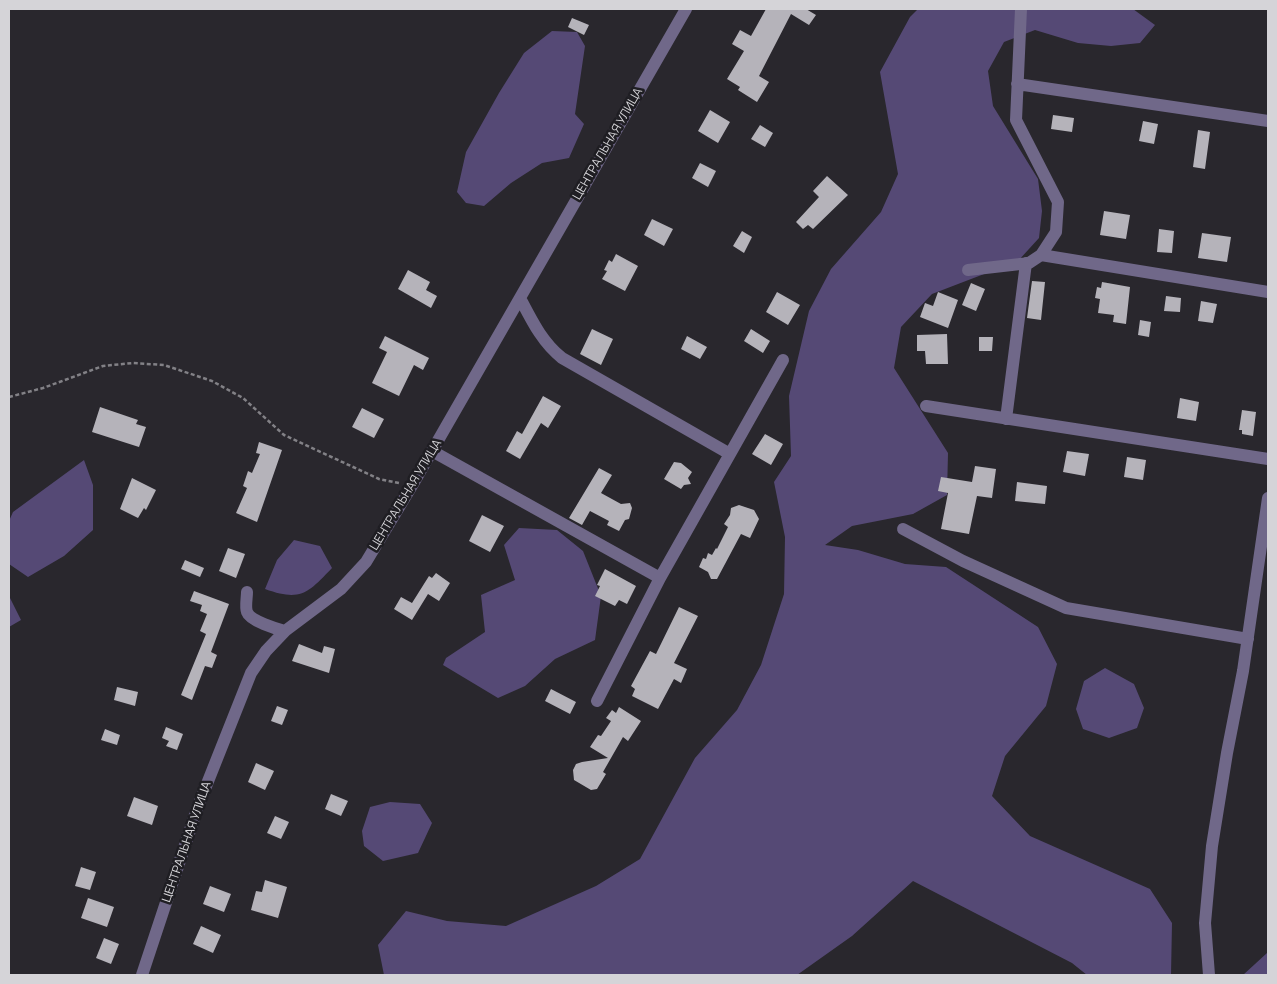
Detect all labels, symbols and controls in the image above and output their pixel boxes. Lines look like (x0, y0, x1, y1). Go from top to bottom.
street label: ЦЕНТРАЛЬНАЯ УЛИЦА (570, 85, 646, 203)
street label: ЦЕНТРАЛЬНАЯ УЛИЦА (367, 437, 445, 553)
street label: ЦЕНТРАЛЬНАЯ УЛИЦА (160, 780, 214, 904)

